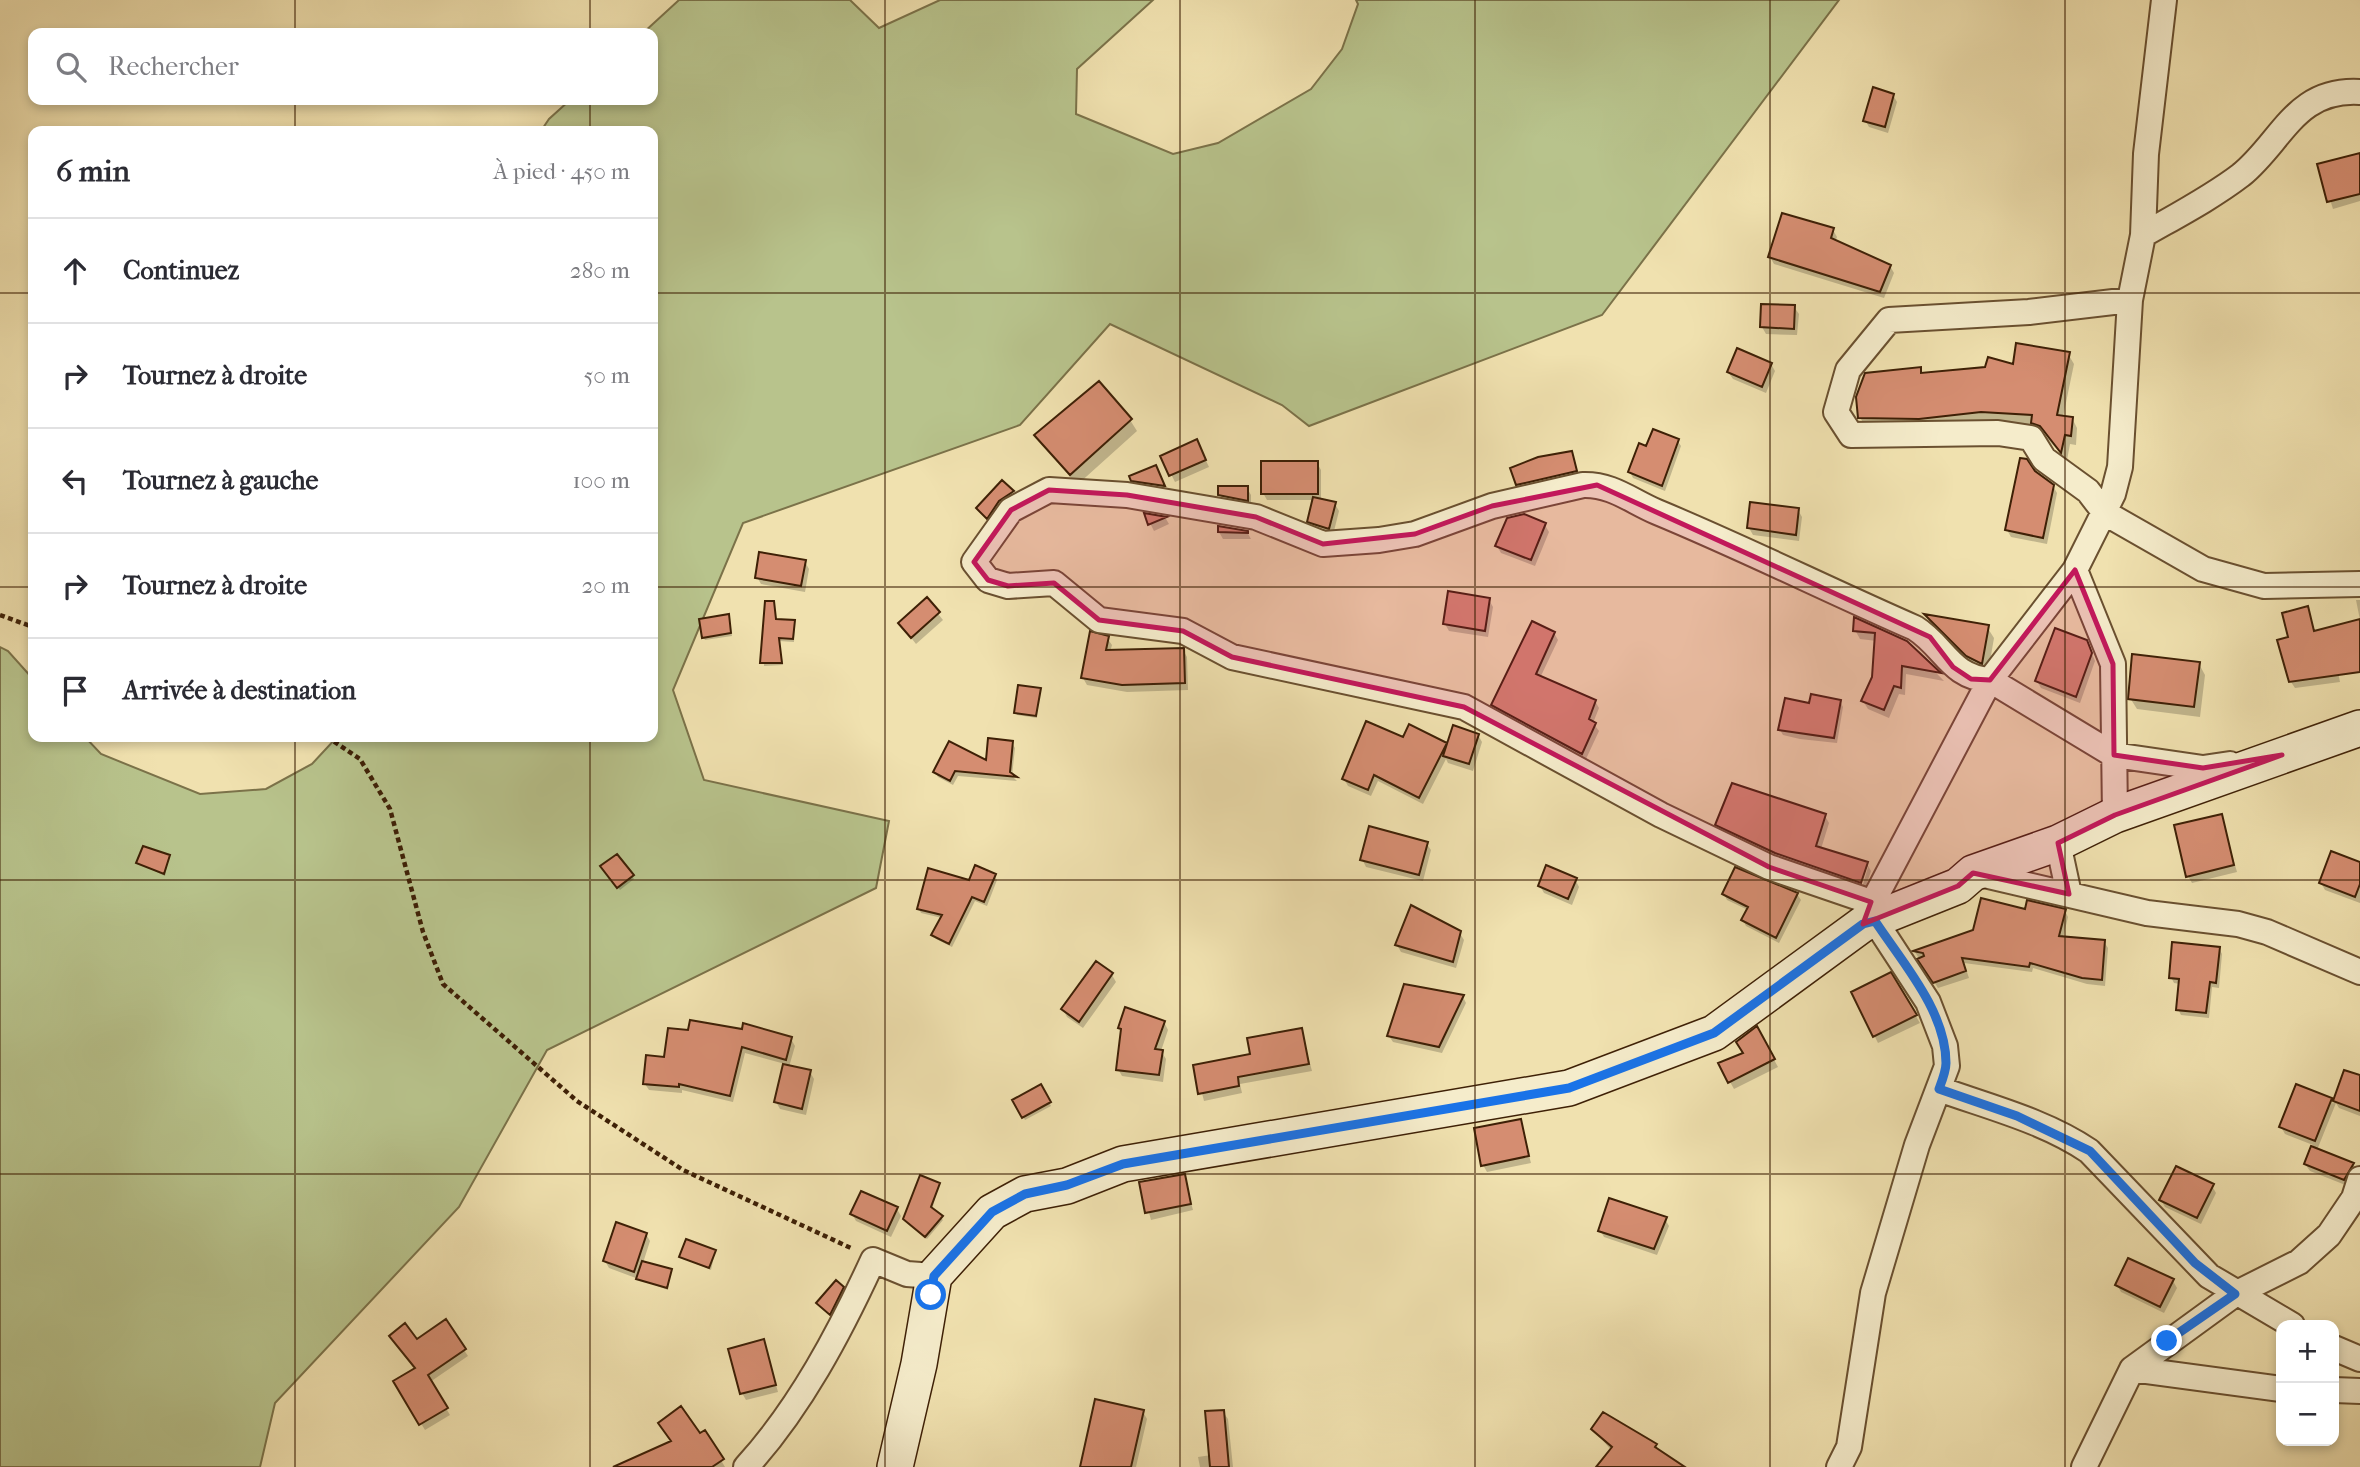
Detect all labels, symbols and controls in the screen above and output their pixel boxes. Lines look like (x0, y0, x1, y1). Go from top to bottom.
search box (28, 28, 658, 105)
icon: search (52, 48, 90, 86)
text: Rechercher (108, 51, 239, 82)
text: 6 min (56, 154, 130, 189)
text: À pied · 450 m (493, 158, 630, 185)
icon: ahead (56, 252, 94, 290)
text: Continuez (123, 255, 239, 286)
text: 280 m (570, 257, 630, 284)
icon: right (56, 357, 94, 395)
text: Tournez à droite (123, 360, 307, 391)
text: 50 m (583, 362, 630, 389)
icon: left (56, 462, 94, 500)
text: Tournez à gauche (123, 465, 318, 496)
text: 100 m (572, 467, 630, 494)
icon: right (56, 567, 94, 605)
text: Tournez à droite (123, 570, 307, 601)
text: 20 m (581, 572, 630, 599)
icon: arrive (56, 672, 94, 710)
text: Arrivée à destination (123, 675, 356, 706)
route start (915, 1279, 946, 1310)
map controls (2276, 1320, 2339, 1446)
button: + (2276, 1320, 2339, 1383)
route end (2151, 1325, 2182, 1356)
button: − (2276, 1383, 2339, 1446)

